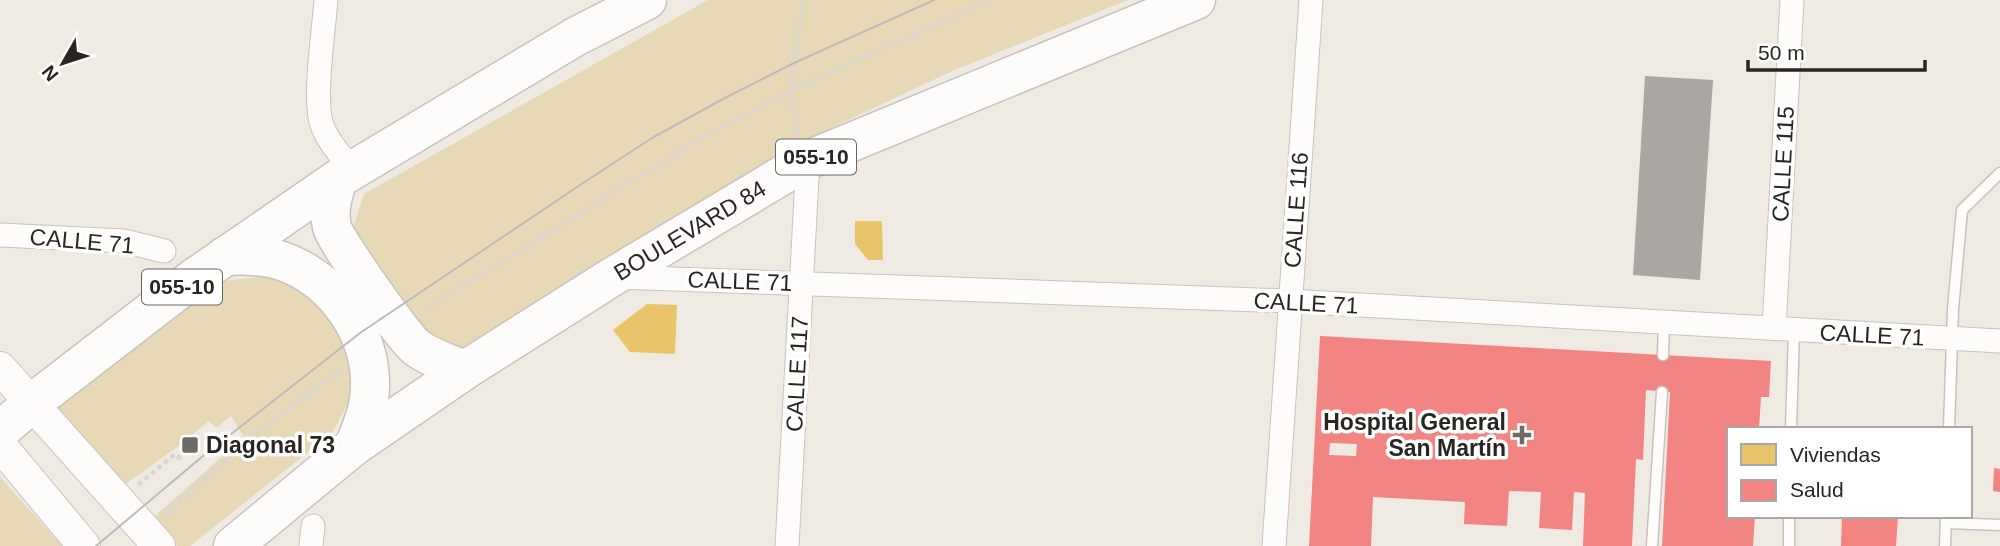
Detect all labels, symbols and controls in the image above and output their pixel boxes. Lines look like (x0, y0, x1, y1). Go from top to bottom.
north arrow (28, 28, 98, 98)
scale bar (1748, 28, 1925, 72)
text: 50 m (1758, 41, 1805, 64)
text: N (38, 61, 63, 85)
street label: CALLE 115 (1767, 105, 1799, 223)
road number: 055-10 (776, 140, 856, 174)
street label: CALLE 116 (1279, 151, 1313, 269)
street label: BOULEVARD 84 (609, 175, 771, 286)
street label: CALLE 71 (29, 223, 135, 259)
street label: CALLE 71 (687, 266, 793, 296)
road number: 055-10 (142, 270, 222, 304)
street label: CALLE 71 (1253, 287, 1359, 319)
street label: CALLE 117 (781, 315, 813, 433)
street label: CALLE 71 (1819, 319, 1925, 351)
place label: Hospital General San Martín (1323, 409, 1506, 461)
marker: Hospital General San Martín (1512, 425, 1532, 445)
legend (1727, 427, 1972, 518)
place label: Diagonal 73 (206, 432, 335, 458)
marker: Diagonal 73 (180, 435, 200, 455)
text: Viviendas (1790, 443, 1881, 466)
text: Salud (1790, 478, 1844, 501)

